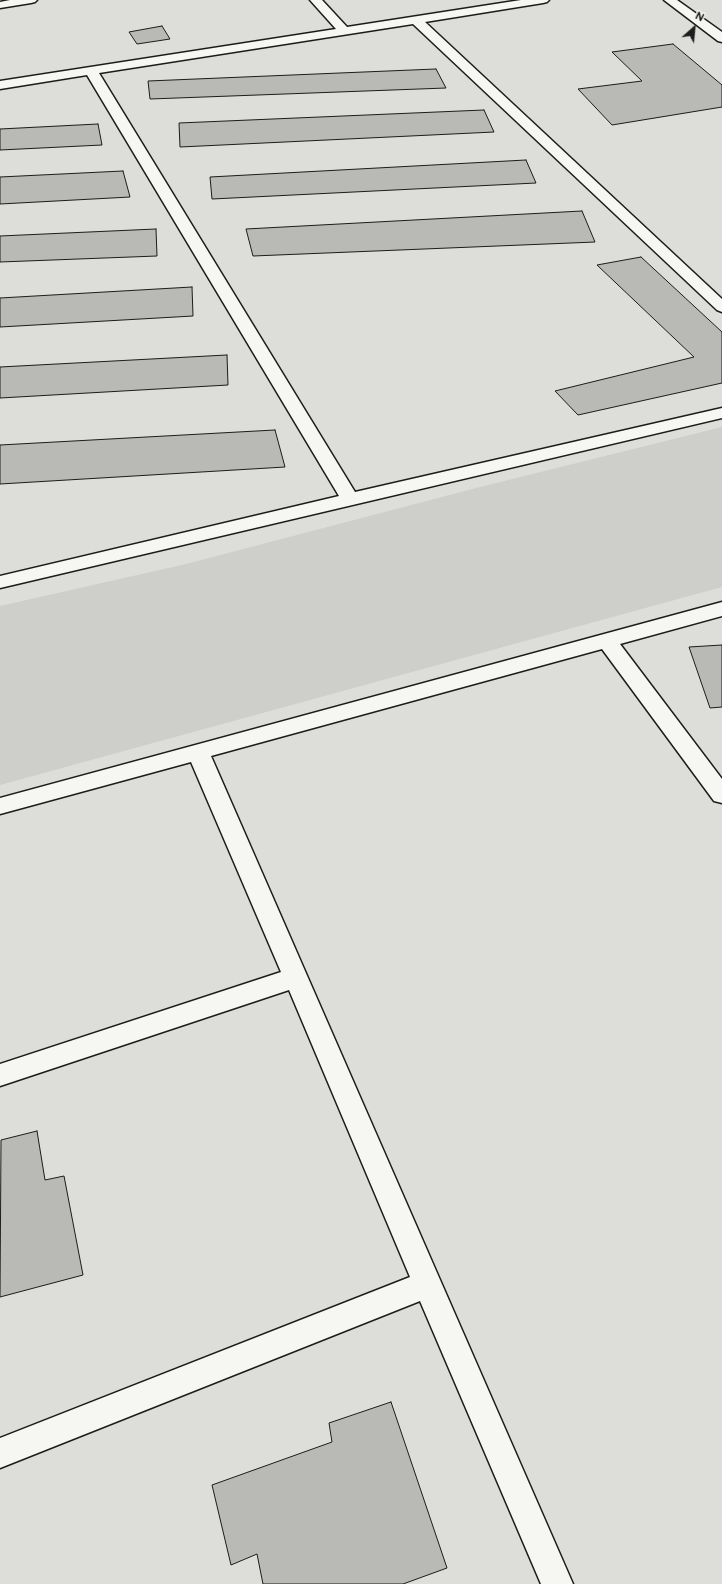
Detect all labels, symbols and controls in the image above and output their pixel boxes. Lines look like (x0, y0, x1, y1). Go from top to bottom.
north arrow (674, 8, 714, 48)
text: N (693, 9, 706, 25)

